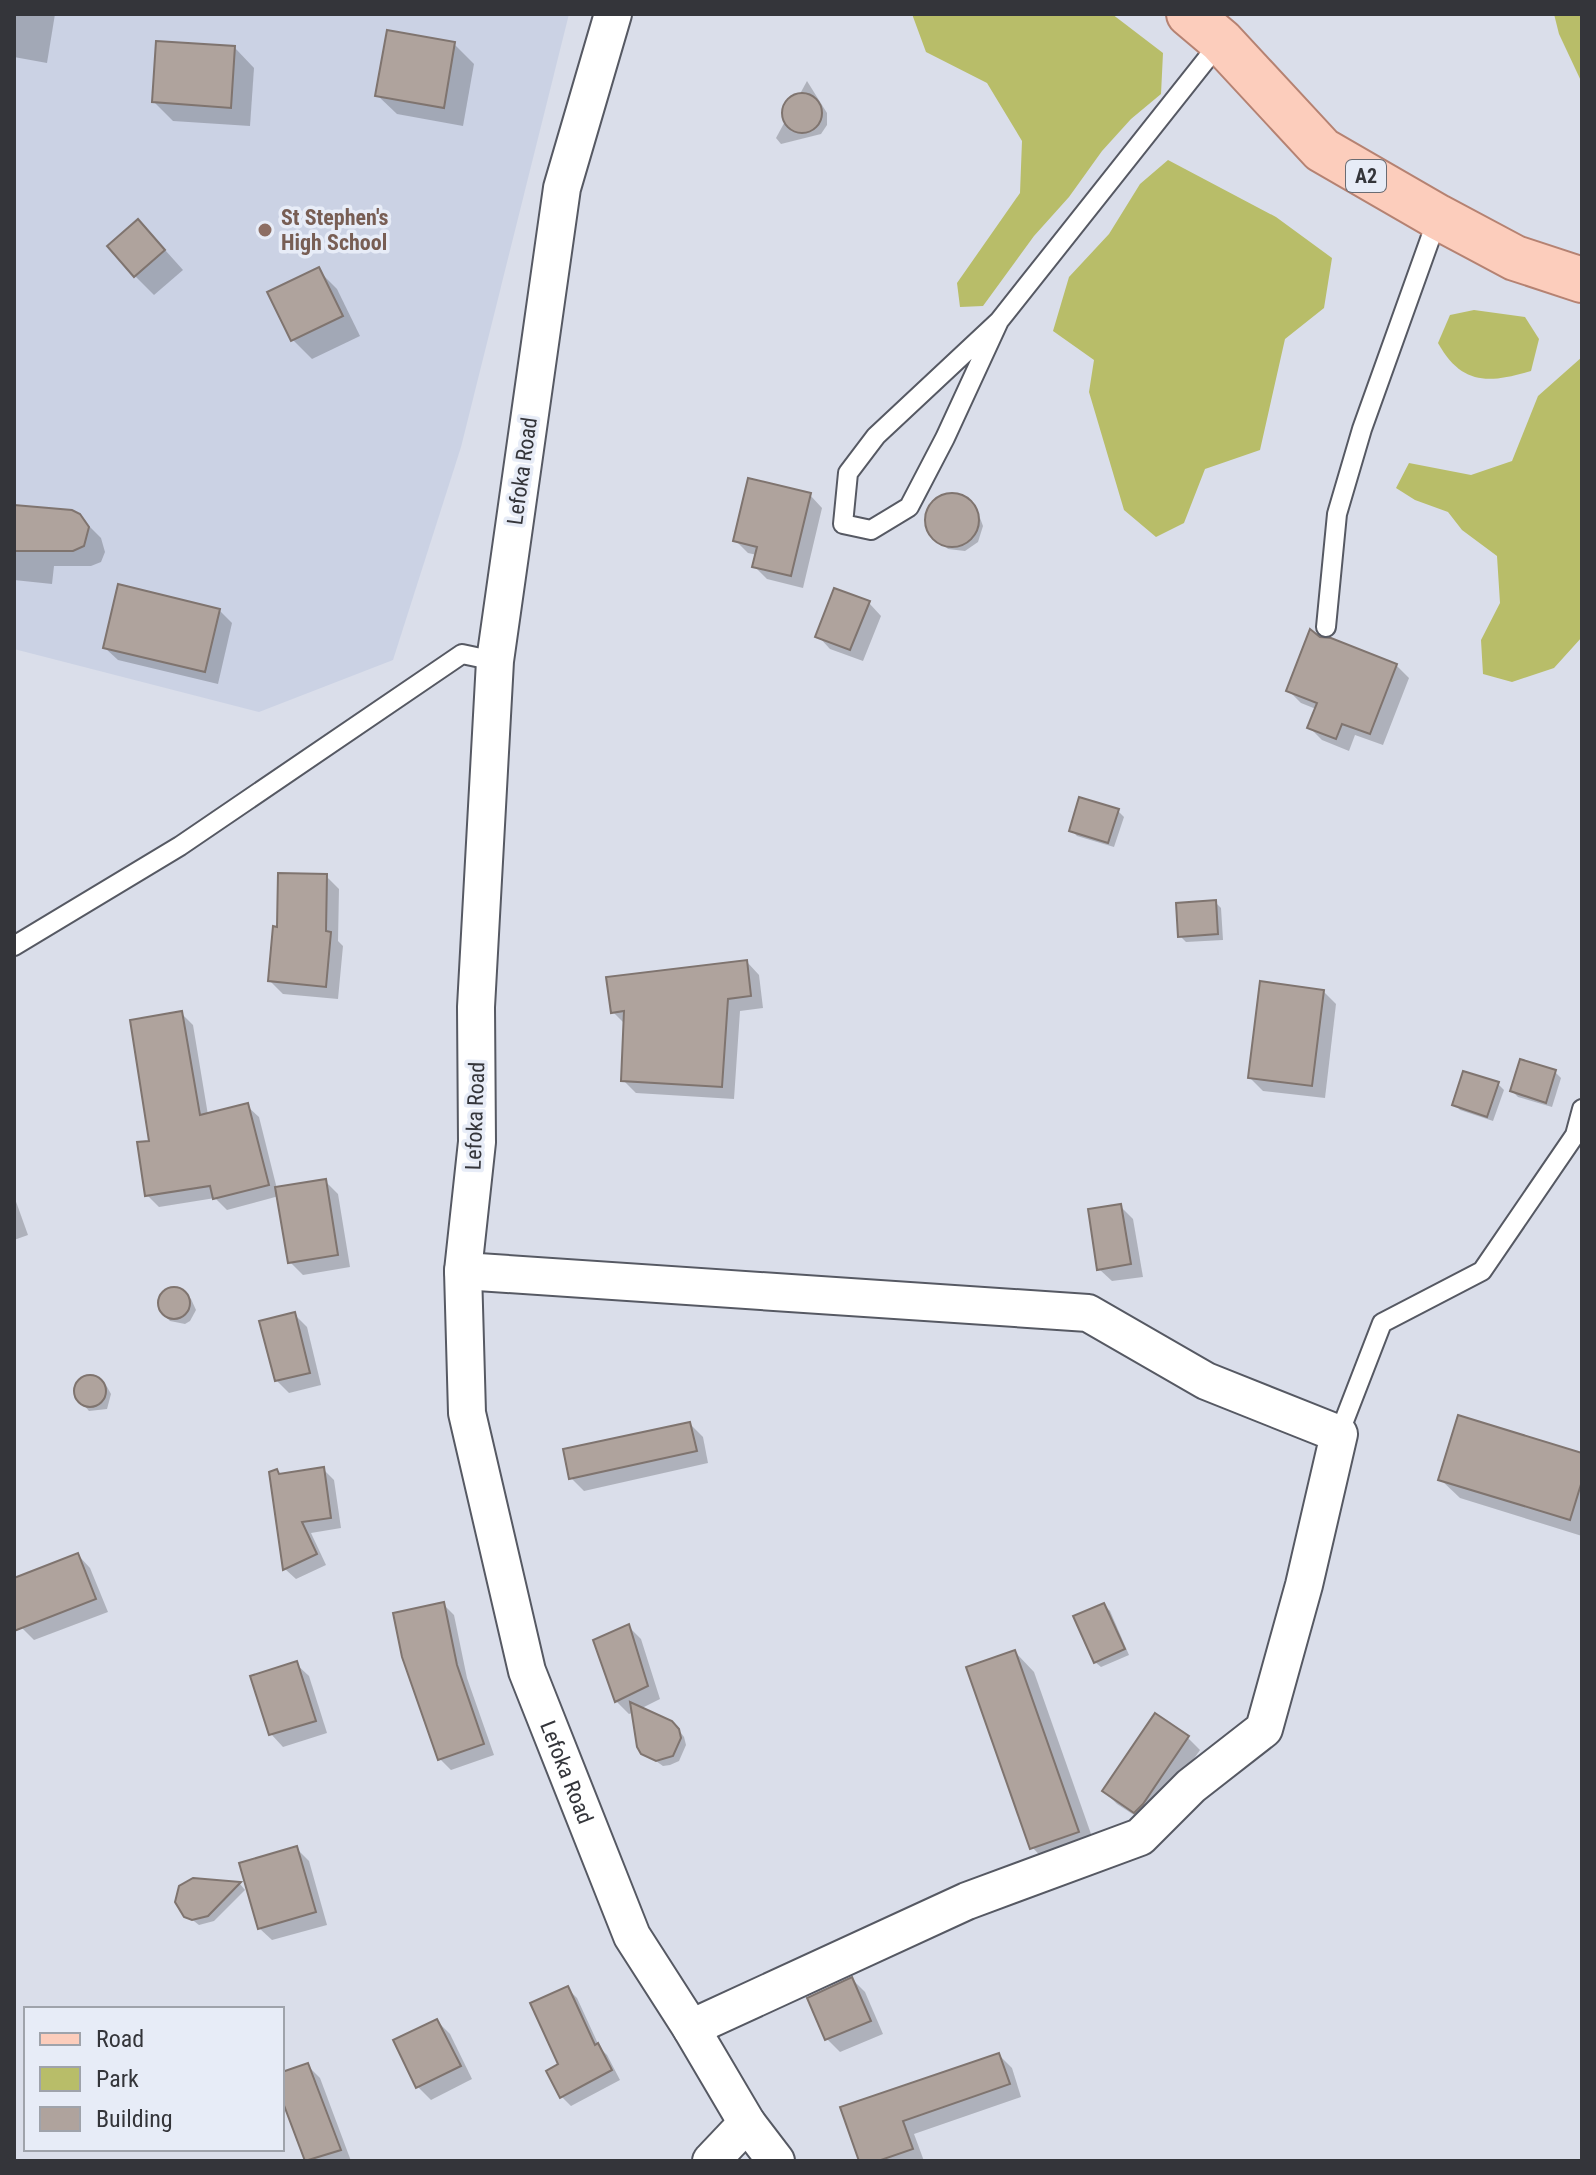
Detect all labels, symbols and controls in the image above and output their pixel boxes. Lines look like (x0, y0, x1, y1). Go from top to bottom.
road number: A2 (1346, 160, 1386, 192)
place label: St Stephen's High School (281, 205, 389, 255)
marker: St Stephen's High School (256, 221, 274, 239)
street label: Lefoka Road (502, 416, 542, 526)
street label: Lefoka Road (461, 1061, 489, 1171)
street label: Lefoka Road (535, 1717, 599, 1827)
legend (24, 2007, 284, 2151)
text: Road (96, 2025, 144, 2053)
text: Park (96, 2065, 139, 2093)
text: Building (96, 2105, 173, 2133)

